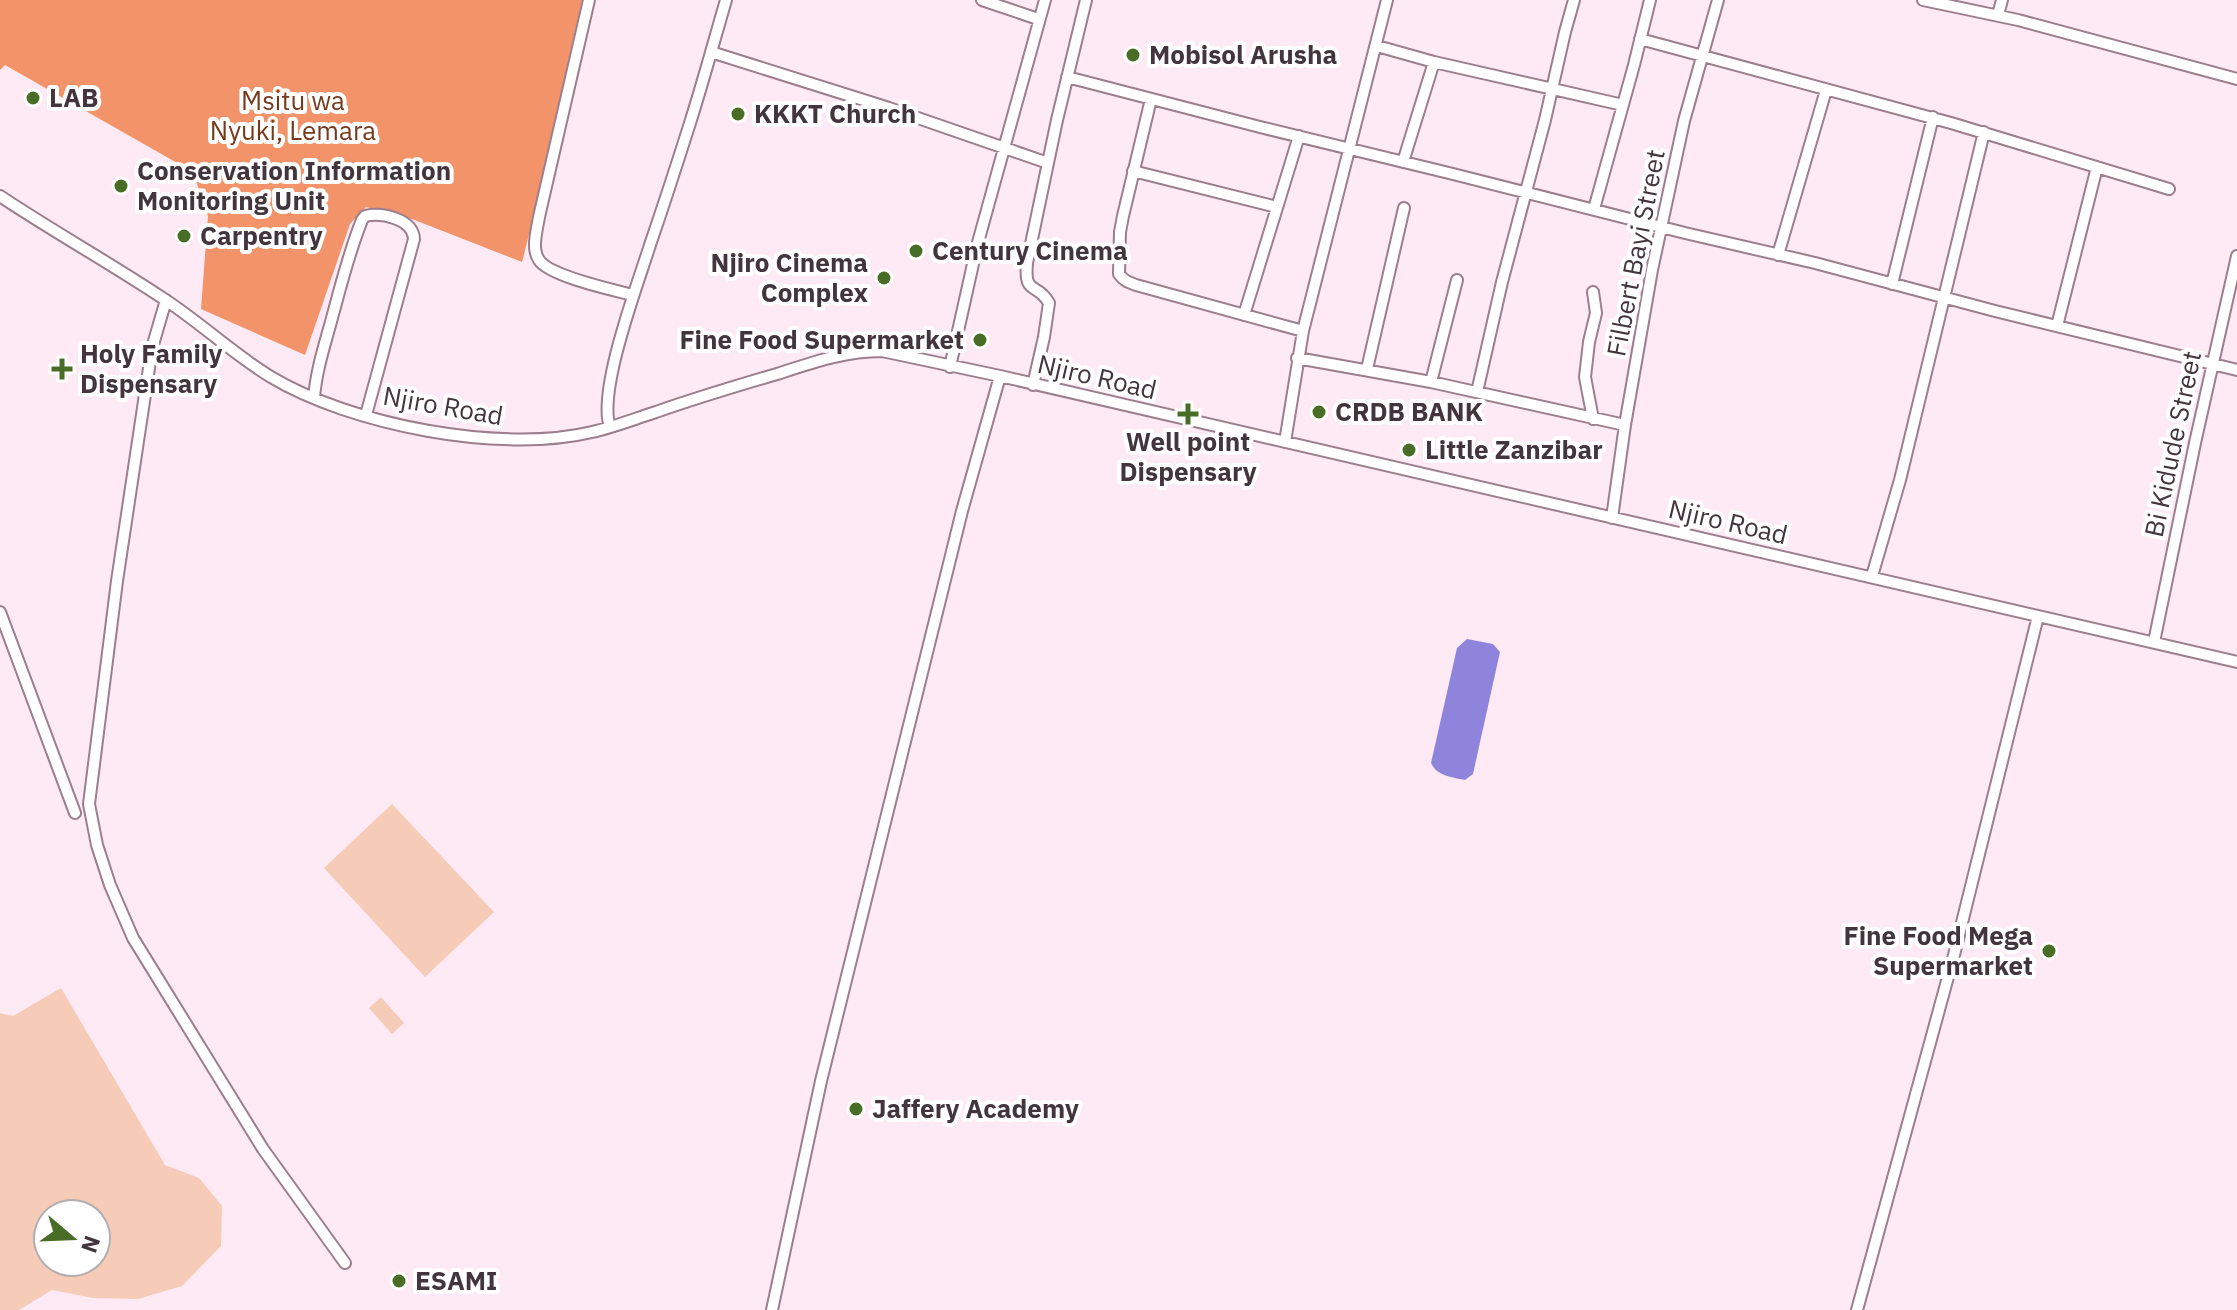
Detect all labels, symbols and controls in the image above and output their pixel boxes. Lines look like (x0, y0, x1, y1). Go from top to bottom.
place label: Mobisol Arusha (1149, 37, 1337, 71)
marker: Mobisol Arusha (1124, 46, 1142, 64)
place label: LAB (49, 80, 98, 114)
park label: Msitu wa Nyuki, Lemara (210, 83, 376, 147)
marker: LAB (24, 89, 42, 107)
place label: KKKT Church (754, 96, 916, 130)
marker: KKKT Church (729, 105, 747, 123)
street label: Filbert Bayi Street (1598, 146, 1672, 359)
place label: Conservation Information Monitoring Unit (137, 153, 451, 217)
marker: Conservation Information Monitoring Unit (112, 177, 130, 195)
place label: Carpentry (200, 218, 323, 252)
marker: Carpentry (175, 227, 193, 245)
place label: Century Cinema (932, 233, 1128, 267)
marker: Century Cinema (907, 242, 925, 260)
place label: Njiro Cinema Complex (711, 245, 868, 309)
marker: Njiro Cinema Complex (875, 269, 893, 287)
place label: Fine Food Supermarket (679, 322, 964, 356)
marker: Fine Food Supermarket (971, 331, 989, 349)
place label: Holy Family Dispensary (80, 336, 223, 400)
street label: Njiro Road (1034, 346, 1160, 406)
street label: Bi Kidude Street (2136, 348, 2208, 540)
marker: Holy Family Dispensary (51, 358, 73, 380)
street label: Njiro Road (381, 378, 506, 432)
place label: CRDB BANK (1335, 394, 1483, 428)
marker: CRDB BANK (1310, 403, 1328, 421)
marker: Well point Dispensary (1179, 405, 1197, 423)
place label: Well point Dispensary (1119, 424, 1257, 488)
place label: Little Zanzibar (1425, 432, 1603, 466)
marker: Little Zanzibar (1400, 441, 1418, 459)
street label: Njiro Road (1665, 491, 1791, 551)
place label: Fine Food Mega Supermarket (1843, 918, 2033, 982)
marker: Fine Food Mega Supermarket (2040, 942, 2058, 960)
place label: Jaffery Academy (872, 1091, 1079, 1125)
marker: Jaffery Academy (847, 1100, 865, 1118)
north arrow (32, 1198, 112, 1278)
text: N (75, 1232, 108, 1257)
place label: ESAMI (415, 1263, 497, 1297)
marker: ESAMI (390, 1272, 408, 1290)

